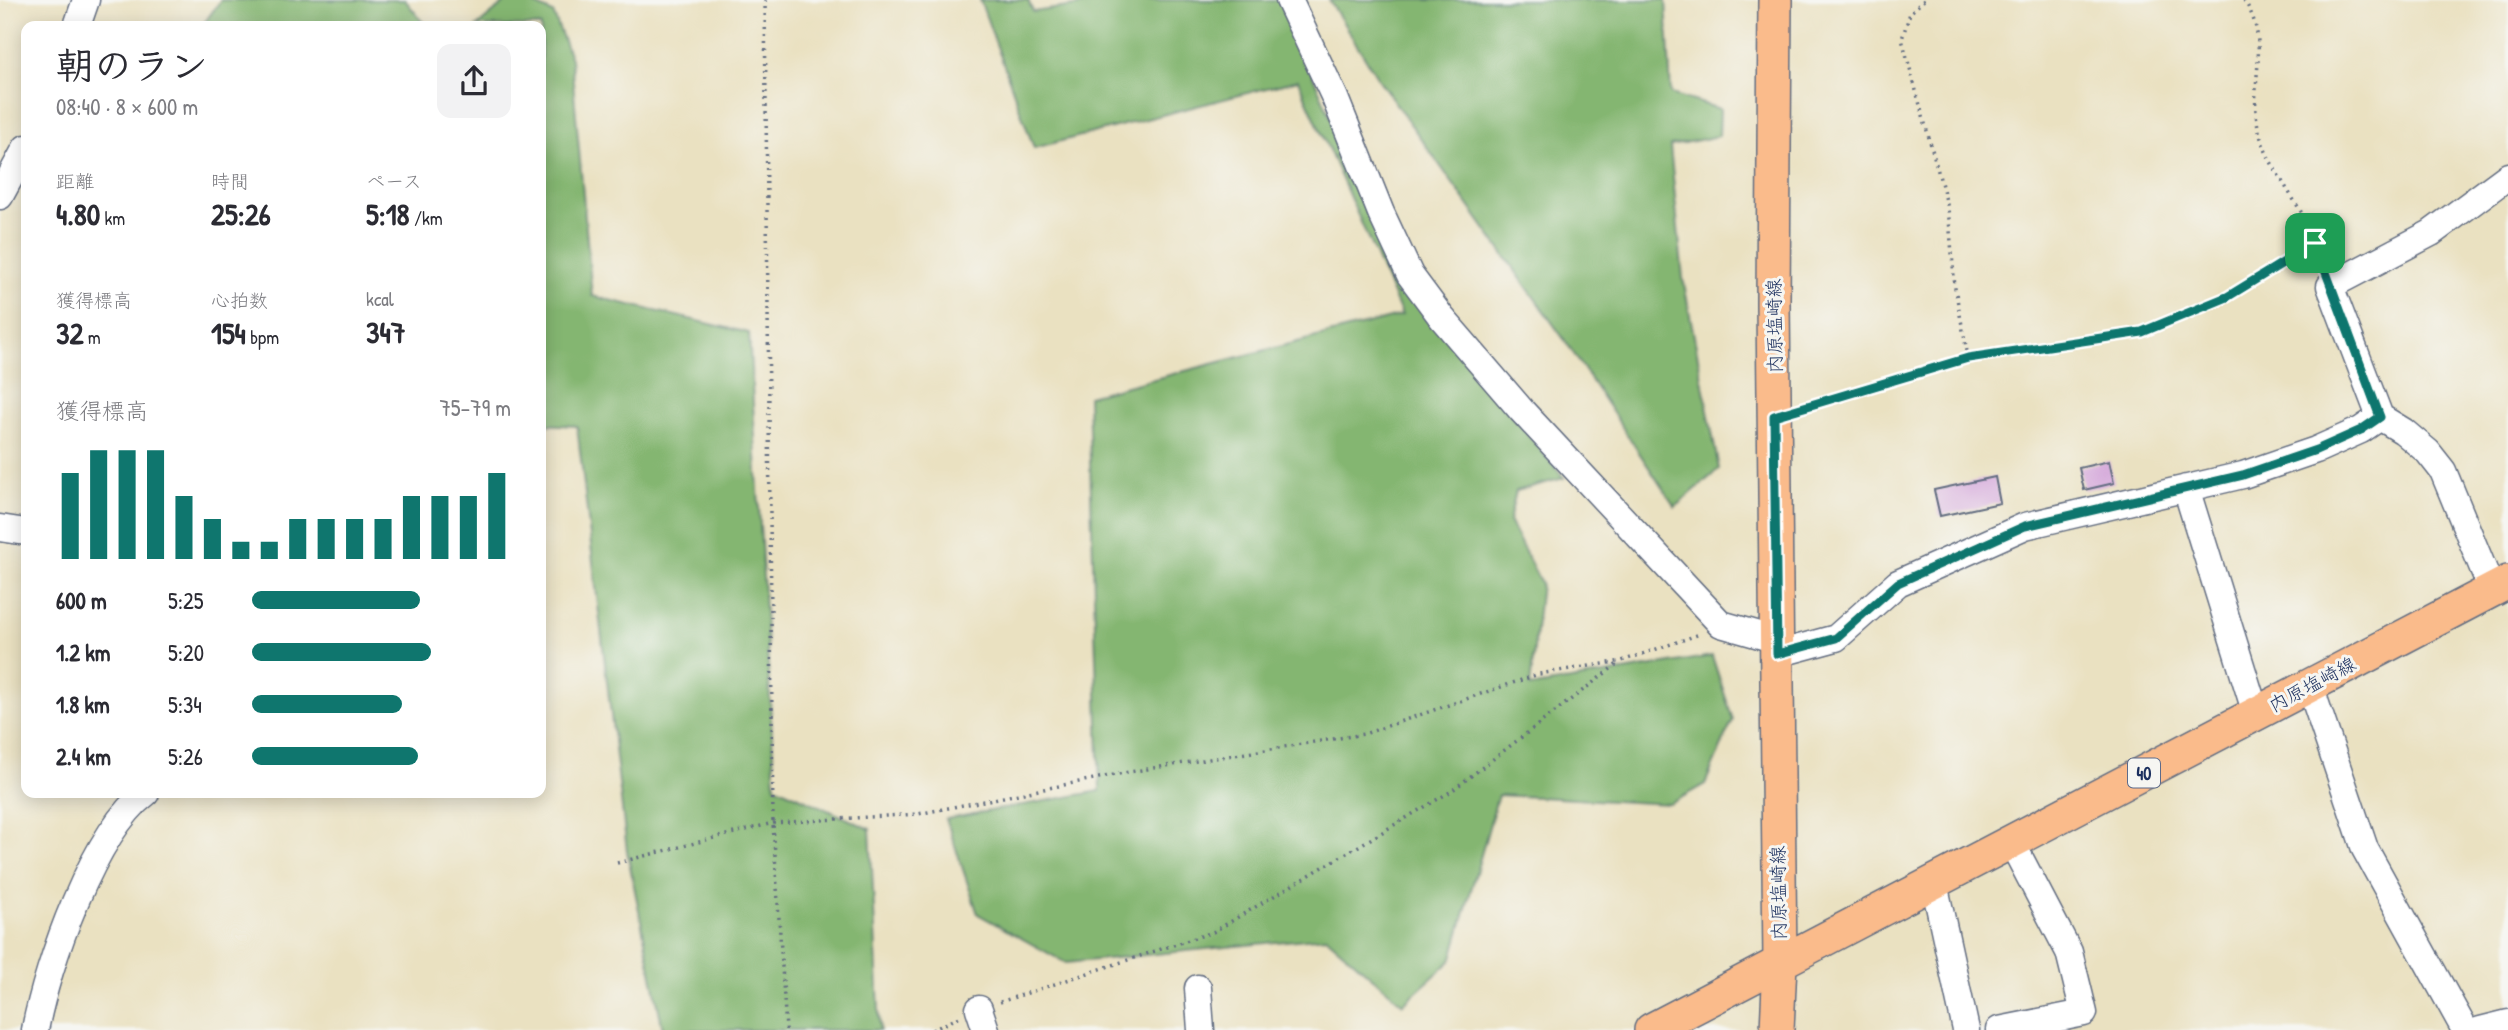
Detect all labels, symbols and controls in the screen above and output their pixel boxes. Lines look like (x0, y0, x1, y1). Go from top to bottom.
text: 朝のラン (56, 39, 208, 91)
button: share (437, 44, 511, 118)
text: 08:40 · 8 × 600 m (56, 91, 198, 122)
text: 距離 (56, 168, 94, 194)
text: 時間 (211, 168, 249, 194)
text: ペース (366, 168, 422, 194)
text: 4.80 (56, 194, 100, 234)
text: 25:26 (211, 194, 271, 234)
text: 5:18 (366, 194, 410, 234)
text: km (100, 205, 125, 231)
text: /km (410, 205, 443, 231)
pin (2285, 213, 2345, 273)
icon: arrive (2296, 224, 2334, 262)
street label: 内原塩崎線 (1760, 278, 1788, 374)
text: kcal (366, 286, 394, 312)
text: 獲得標高 (56, 287, 132, 313)
text: 心拍数 (211, 287, 268, 313)
text: 347 (366, 312, 406, 352)
text: 32 (56, 313, 83, 353)
text: 154 (211, 313, 246, 353)
text: m (83, 324, 101, 350)
text: bpm (246, 324, 279, 350)
text: 75–79 m (439, 392, 511, 423)
text: 獲得標高 (56, 395, 148, 426)
text: 600 m (56, 585, 107, 616)
text: 5:25 (168, 585, 204, 616)
text: 1.2 km (56, 637, 111, 668)
text: 5:20 (168, 637, 204, 668)
street label: 内原塩崎線 (2264, 650, 2360, 718)
text: 1.8 km (56, 689, 110, 720)
text: 5:34 (168, 689, 202, 720)
text: 2.4 km (56, 741, 111, 772)
text: 5:26 (168, 741, 203, 772)
road number: 40 (2128, 758, 2160, 788)
street label: 内原塩崎線 (1764, 845, 1792, 941)

